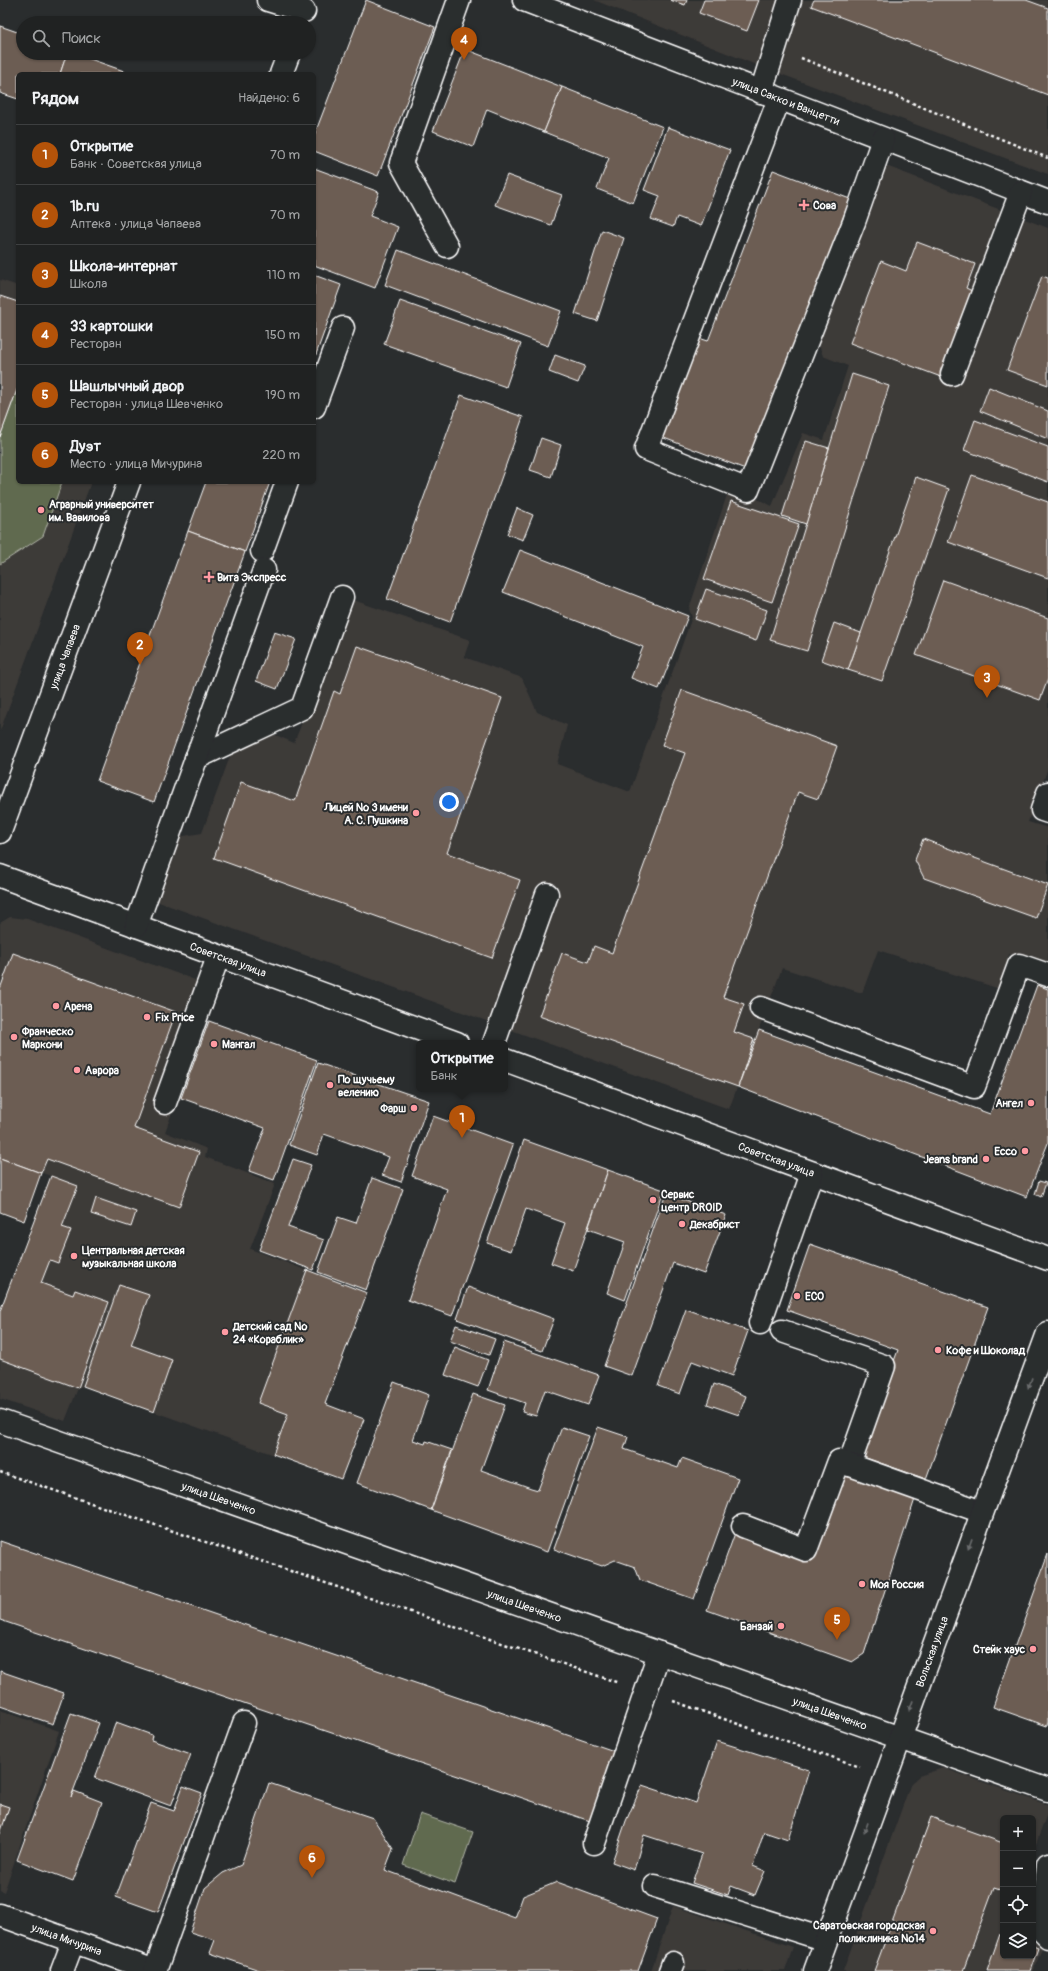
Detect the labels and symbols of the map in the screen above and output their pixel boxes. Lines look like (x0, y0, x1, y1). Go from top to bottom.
pin: 4 (451, 27, 477, 60)
street label: улица Сакко и Ванцетти (730, 74, 842, 128)
marker: Сова (798, 199, 810, 211)
place label: Сова (813, 199, 836, 212)
place label: Аграрный университет им. Вавилова (48, 498, 154, 524)
marker: Аграрный университет им. Вавилова (36, 505, 46, 515)
place label: Вита Экспресс (217, 571, 287, 584)
marker: Вита Экспресс (204, 572, 214, 582)
street label: улица Чапаева (46, 622, 83, 692)
pin: 2 (127, 632, 153, 665)
pin: 3 (974, 665, 1000, 698)
your location (439, 792, 459, 812)
place label: Лицей № 3 имени А. С. Пушкина (323, 801, 408, 827)
marker: Лицей № 3 имени А. С. Пушкина (411, 808, 421, 818)
street label: Советская улица (188, 939, 268, 979)
place label: Арена (64, 1000, 92, 1013)
marker: Арена (51, 1001, 61, 1011)
place label: Fix Price (155, 1011, 195, 1024)
marker: Fix Price (142, 1012, 152, 1022)
place label: Франческо Маркони (21, 1025, 73, 1051)
marker: Франческо Маркони (9, 1032, 19, 1042)
place label: Мангал (222, 1038, 255, 1051)
marker: Мангал (209, 1039, 219, 1049)
place label: Аврора (85, 1064, 119, 1077)
marker: Аврора (72, 1065, 82, 1075)
place label: По щучьему велению (338, 1073, 395, 1099)
marker: По щучьему велению (325, 1080, 335, 1090)
place label: Ангел (995, 1097, 1023, 1110)
marker: Ангел (1026, 1098, 1036, 1108)
place label: Фарш (380, 1102, 406, 1115)
marker: Фарш (409, 1103, 419, 1113)
pin: 1 (449, 1105, 475, 1138)
street label: Советская улица (736, 1139, 816, 1179)
place label: Ecco (994, 1145, 1017, 1158)
marker: Ecco (1020, 1146, 1030, 1156)
place label: Jeans brand (923, 1153, 978, 1166)
marker: Jeans brand (981, 1154, 991, 1164)
place label: Сервис центр DROID (661, 1188, 722, 1214)
marker: Сервис центр DROID (648, 1195, 658, 1205)
place label: Декабрист (689, 1218, 740, 1231)
marker: Декабрист (677, 1219, 687, 1229)
place label: Центральная детская музыкальная школа (82, 1244, 185, 1270)
marker: Центральная детская музыкальная школа (69, 1251, 79, 1261)
place label: ECO (805, 1290, 824, 1303)
marker: ECO (792, 1291, 802, 1301)
place label: Детский сад № 24 «Кораблик» (232, 1320, 308, 1346)
marker: Детский сад № 24 «Кораблик» (220, 1327, 230, 1337)
place label: Кофе и Шоколад (946, 1344, 1025, 1357)
marker: Кофе и Шоколад (933, 1345, 943, 1355)
one-way arrow (1026, 1377, 1032, 1389)
street label: улица Шевченко (179, 1479, 258, 1517)
one-way arrow (967, 1539, 973, 1551)
place label: Моя Россия (870, 1578, 924, 1591)
marker: Моя Россия (857, 1579, 867, 1589)
street label: улица Шевченко (485, 1586, 563, 1625)
pin: 5 (824, 1607, 850, 1640)
street label: Вольская улица (913, 1614, 951, 1689)
place label: Банзай (740, 1620, 773, 1633)
marker: Банзай (776, 1621, 786, 1631)
place label: Стейк хаус (973, 1643, 1025, 1656)
marker: Стейк хаус (1028, 1644, 1038, 1654)
street label: улица Шевченко (790, 1694, 869, 1732)
one-way arrow (907, 1700, 913, 1712)
one-way arrow (863, 1822, 869, 1834)
pin: 6 (299, 1845, 325, 1878)
place label: Саратовская городская поликлиника №14 (813, 1919, 926, 1945)
street label: улица Мичурина (29, 1920, 104, 1958)
marker: Саратовская городская поликлиника №14 (928, 1926, 938, 1936)

